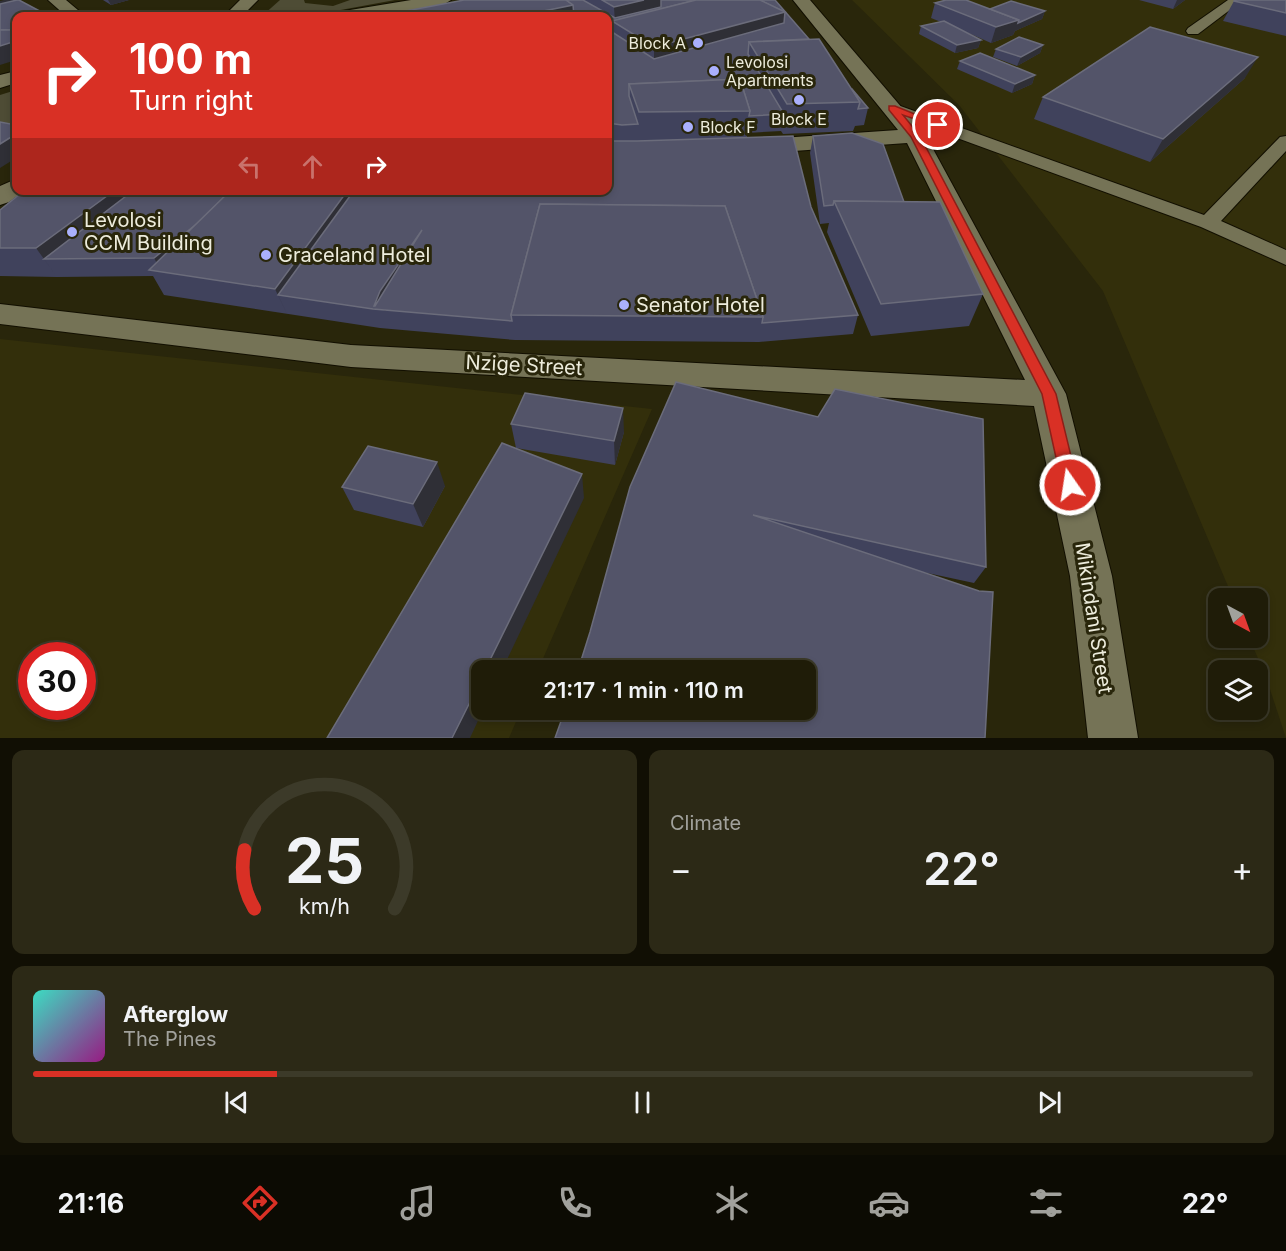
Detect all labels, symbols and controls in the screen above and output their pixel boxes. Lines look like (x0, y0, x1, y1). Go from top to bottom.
text: 100 m (129, 33, 252, 84)
place label: Block A (629, 33, 686, 53)
icon: right (30, 36, 108, 114)
marker: Block A (691, 36, 705, 50)
place label: Levolosi Apartments (726, 52, 814, 90)
marker: Levolosi Apartments (707, 64, 721, 78)
text: Turn right (129, 84, 253, 117)
marker: Block E (792, 93, 806, 107)
pin (912, 99, 963, 150)
icon: arrive (921, 108, 954, 141)
place label: Block E (771, 109, 827, 129)
place label: Block F (700, 117, 756, 137)
marker: Block F (681, 120, 695, 134)
icon: left (233, 150, 266, 183)
icon: ahead (296, 150, 329, 183)
icon: right (359, 150, 392, 183)
place label: Levolosi CCM Building (84, 208, 213, 255)
marker: Levolosi CCM Building (65, 225, 79, 239)
place label: Graceland Hotel (278, 243, 430, 267)
marker: Graceland Hotel (259, 248, 273, 262)
place label: Senator Hotel (636, 293, 765, 317)
marker: Senator Hotel (617, 298, 631, 312)
street label: Nzige Street (465, 350, 583, 380)
position arrow (1038, 453, 1102, 517)
street label: Mikindani Street (1070, 541, 1118, 696)
north arrow (1208, 588, 1268, 648)
map controls (1208, 588, 1268, 720)
speed limit sign: 30 (18, 642, 96, 720)
button: layers (1208, 660, 1268, 720)
text: 21:17 · 1 min · 110 m (543, 677, 744, 703)
text: Climate (670, 811, 741, 835)
text: 25 (285, 823, 364, 898)
text: 22° (923, 841, 1000, 896)
text: − (670, 849, 692, 889)
text: + (1231, 849, 1253, 889)
text: km/h (299, 893, 350, 919)
text: Afterglow (123, 1001, 228, 1027)
text: The Pines (123, 1027, 217, 1051)
icon: previous (220, 1086, 253, 1119)
icon: pause (626, 1086, 659, 1119)
icon: next (1033, 1086, 1066, 1119)
icon: directions (239, 1182, 281, 1224)
icon: music (397, 1182, 439, 1224)
icon: phone (554, 1182, 596, 1224)
icon: climate (711, 1182, 753, 1224)
icon: car (868, 1182, 910, 1224)
icon: filters (1025, 1182, 1067, 1224)
text: 21:16 (58, 1187, 124, 1220)
text: 22° (1182, 1187, 1228, 1220)

